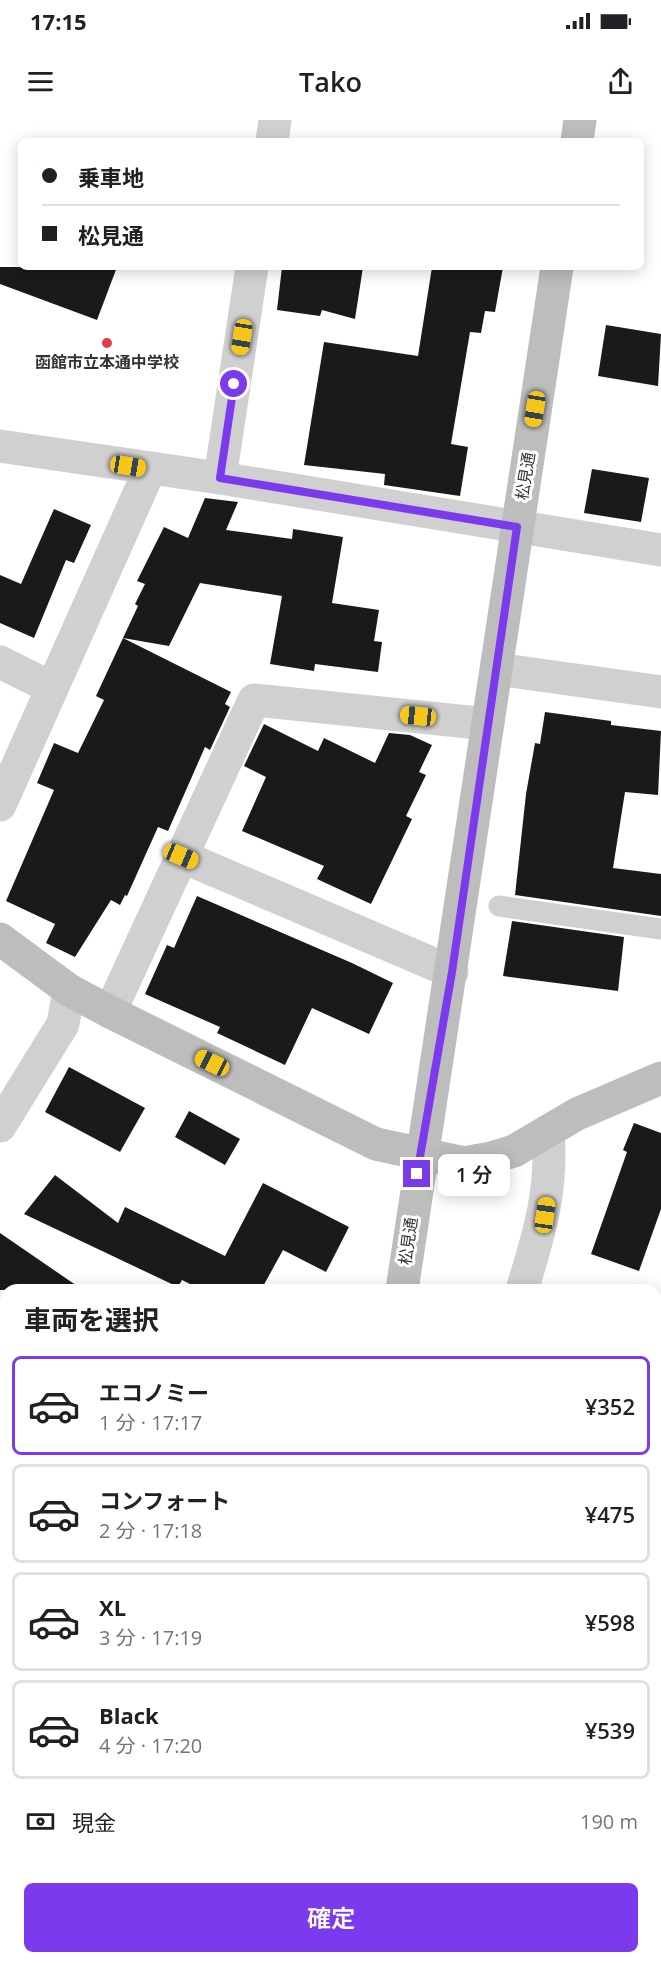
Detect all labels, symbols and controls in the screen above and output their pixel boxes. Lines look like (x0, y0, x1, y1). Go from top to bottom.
text: 17:15 (30, 6, 87, 36)
text: Tako (299, 63, 362, 100)
icon: menu (24, 65, 57, 98)
icon: share (604, 65, 637, 98)
text: 乗車地 (78, 162, 144, 192)
text: 松見通 (78, 220, 144, 250)
car (230, 318, 254, 356)
marker: 函館市立本通中学校 (100, 336, 114, 350)
place label: 函館市立本通中学校 (35, 351, 179, 373)
route start (220, 370, 247, 397)
car (523, 390, 547, 428)
street label: 松見通 (510, 451, 540, 501)
car (109, 454, 147, 478)
car (399, 705, 437, 727)
car (161, 841, 201, 871)
car (192, 1047, 232, 1079)
callout: 1 分 (438, 1153, 510, 1195)
route end (403, 1160, 430, 1187)
text: 1 分 (456, 1161, 492, 1188)
car (534, 1196, 556, 1234)
street label: 松見通 (394, 1216, 422, 1266)
text: 車両を選択 (24, 1301, 159, 1338)
text: エコノミー (99, 1377, 209, 1407)
icon: car (27, 1379, 81, 1433)
text: ¥352 (585, 1391, 635, 1421)
text: 1 分 · 17:17 (99, 1409, 202, 1436)
text: コンフォート (99, 1485, 230, 1515)
icon: car (27, 1487, 81, 1541)
text: ¥475 (585, 1499, 635, 1529)
text: 2 分 · 17:18 (99, 1517, 202, 1544)
text: XL (99, 1592, 126, 1622)
icon: car (27, 1595, 81, 1649)
text: ¥598 (585, 1607, 635, 1637)
text: 3 分 · 17:19 (99, 1624, 202, 1651)
text: Black (99, 1700, 159, 1730)
icon: car (27, 1703, 81, 1757)
text: ¥539 (585, 1715, 635, 1745)
text: 4 分 · 17:20 (99, 1732, 202, 1759)
icon: cash (24, 1805, 57, 1838)
text: 現金 (72, 1807, 116, 1837)
text: 190 m (580, 1808, 638, 1835)
button: 確定 (24, 1883, 638, 1952)

